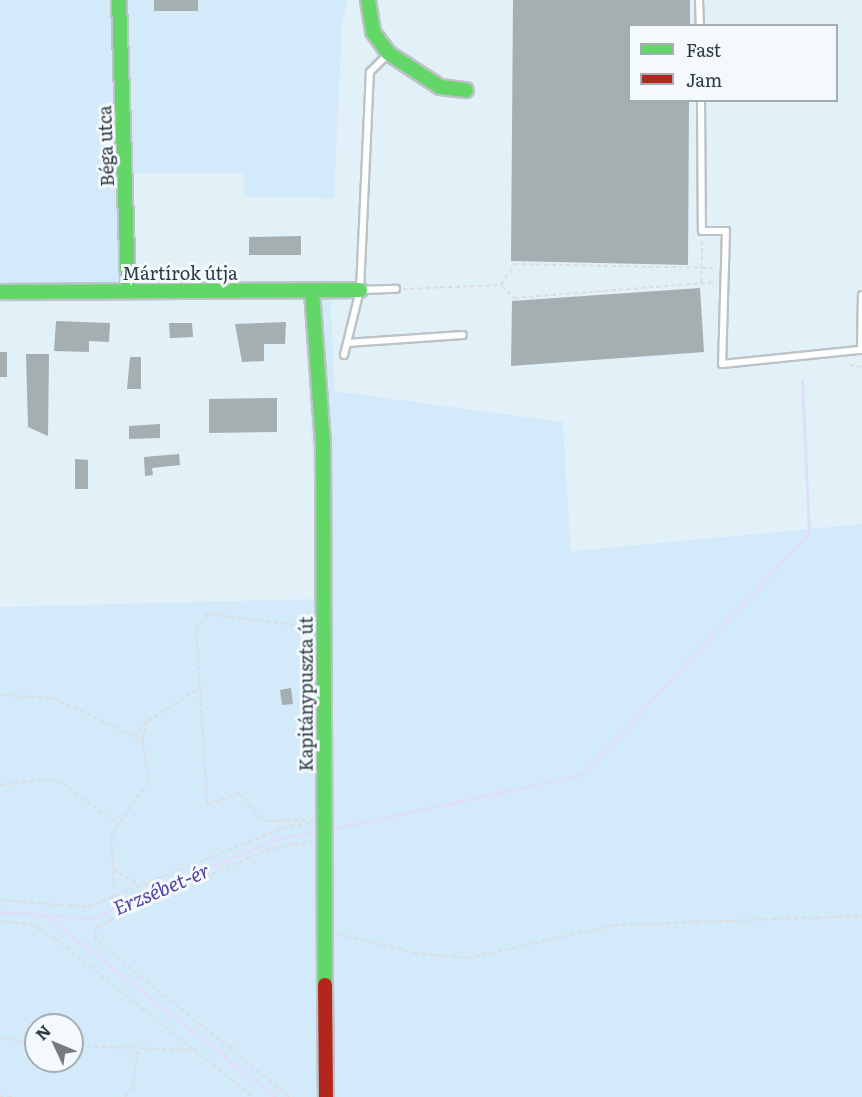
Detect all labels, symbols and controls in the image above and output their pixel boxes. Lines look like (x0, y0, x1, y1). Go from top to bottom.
legend (628, 24, 838, 102)
text: Fast (686, 36, 721, 63)
text: Jam (686, 66, 722, 93)
street label: Béga utca (94, 105, 118, 187)
street label: Mártírok útja (122, 262, 238, 284)
street label: Kapitánypuszta út (295, 617, 317, 771)
water label: Erzsébet-ér (109, 857, 213, 919)
north arrow (24, 1013, 84, 1073)
text: N (29, 1019, 56, 1045)

